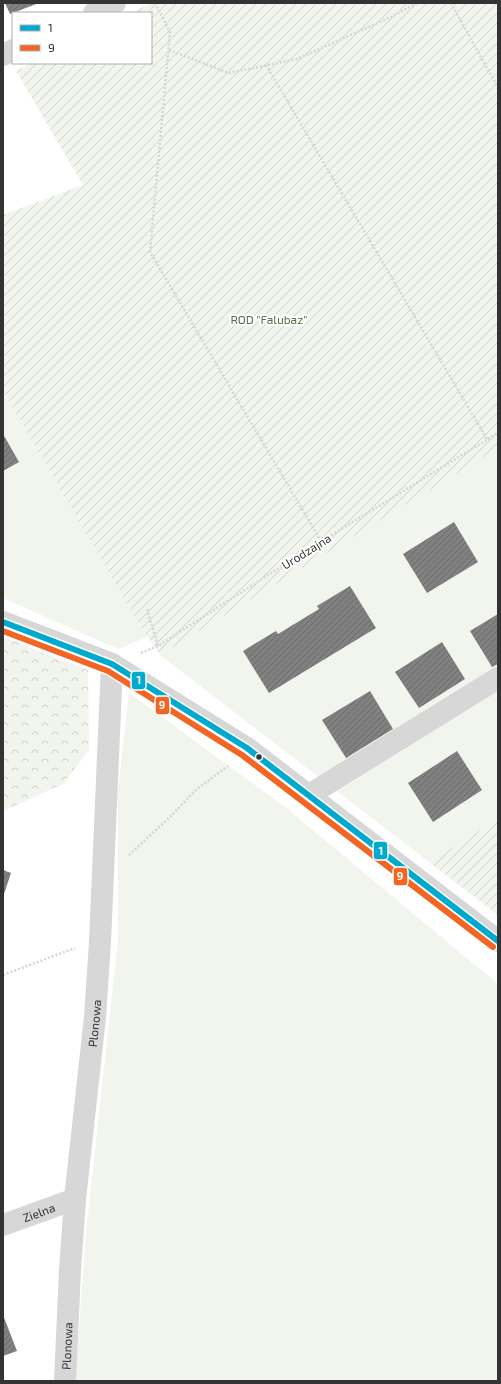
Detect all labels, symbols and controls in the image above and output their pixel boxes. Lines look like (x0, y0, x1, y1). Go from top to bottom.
legend (12, 12, 152, 64)
text: 1 (48, 20, 53, 34)
text: 9 (48, 40, 55, 54)
park label: ROD "Falubaz" (230, 312, 308, 326)
street label: Urodzajna (279, 530, 334, 573)
line badge: 1 (131, 671, 146, 690)
text: 1 (137, 673, 141, 686)
line badge: 9 (155, 696, 170, 715)
text: 9 (159, 698, 165, 711)
unlabelled marker (254, 752, 264, 762)
line badge: 1 (373, 841, 388, 860)
text: 1 (379, 844, 383, 857)
line badge: 9 (393, 867, 408, 886)
text: 9 (397, 869, 403, 882)
street label: Plonowa (85, 999, 103, 1048)
street label: Zielna (21, 1200, 57, 1224)
street label: Plonowa (59, 1322, 75, 1370)

